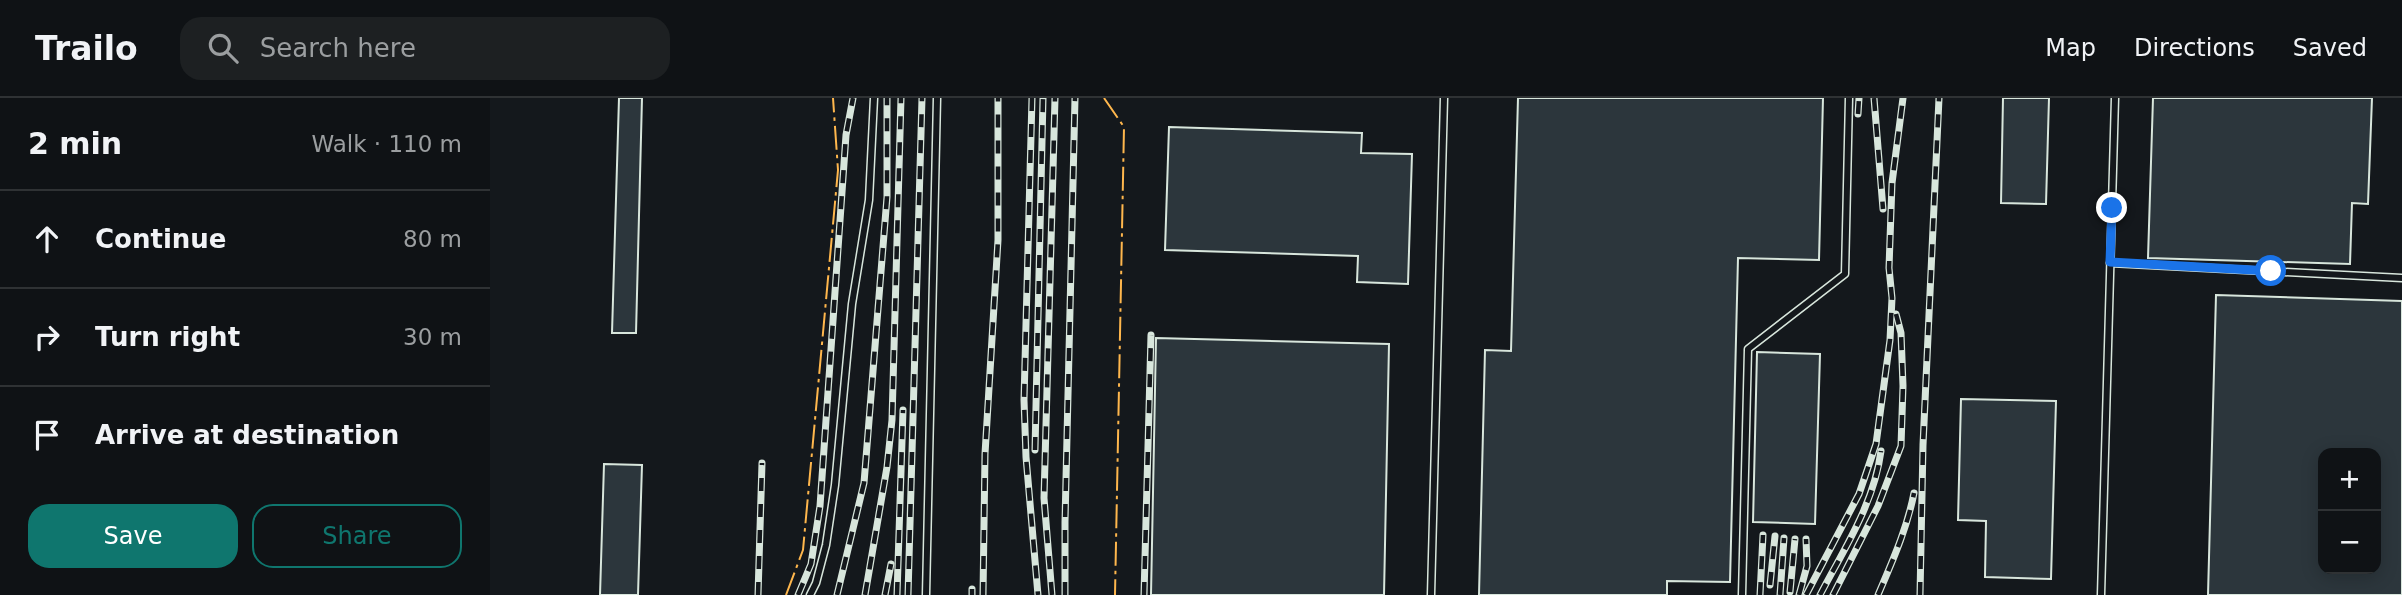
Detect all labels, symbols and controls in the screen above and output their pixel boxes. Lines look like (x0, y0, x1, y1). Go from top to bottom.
search box (180, 17, 670, 80)
text: Trailo (35, 29, 138, 68)
icon: search (204, 29, 242, 67)
text: Search here (260, 33, 416, 63)
text: Map (2045, 34, 2096, 62)
text: Directions (2134, 34, 2255, 62)
text: Saved (2293, 34, 2367, 62)
text: 2 min (28, 126, 122, 161)
text: Walk · 110 m (311, 131, 462, 157)
route end (2096, 192, 2127, 223)
icon: ahead (28, 220, 66, 258)
text: Continue (95, 224, 226, 254)
text: 80 m (403, 226, 462, 252)
route start (2255, 255, 2286, 286)
icon: right (28, 318, 66, 356)
text: Turn right (95, 322, 240, 352)
text: 30 m (403, 324, 462, 350)
icon: arrive (28, 416, 66, 454)
text: Arrive at destination (95, 420, 399, 450)
map controls (2318, 448, 2381, 574)
button: + (2318, 448, 2381, 511)
button: Save (28, 504, 238, 568)
button: Share (252, 504, 462, 568)
button: − (2318, 511, 2381, 574)

